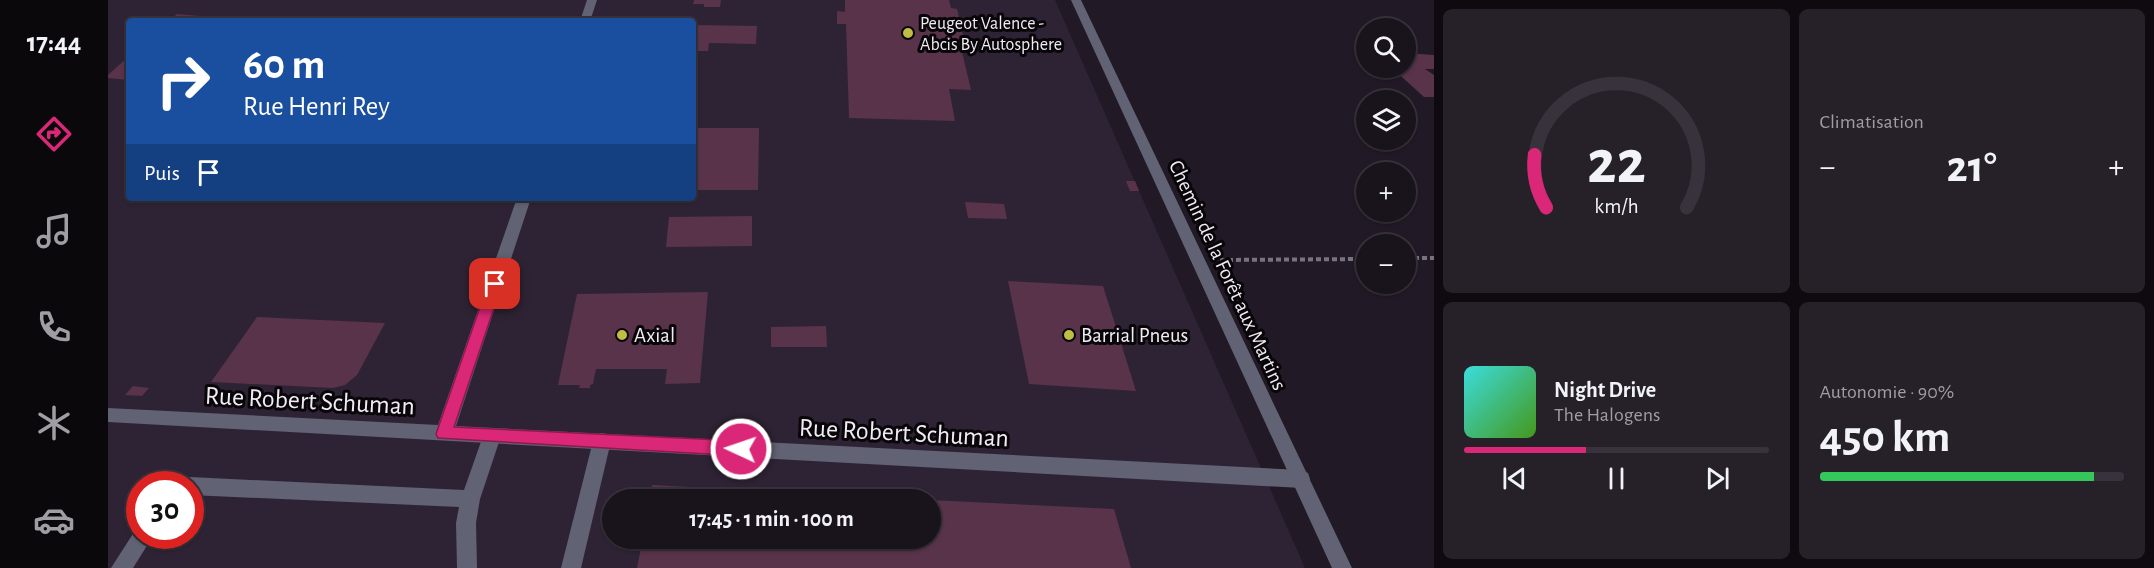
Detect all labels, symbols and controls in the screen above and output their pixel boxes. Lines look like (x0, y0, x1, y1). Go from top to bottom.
place label: Peugeot Valence - Abcis By Autosphere (920, 15, 1062, 54)
map controls (1356, 18, 1416, 294)
button: search (1356, 18, 1416, 78)
marker: Peugeot Valence - Abcis By Autosphere (901, 26, 915, 40)
text: 17:44 (27, 29, 81, 56)
icon: right (144, 42, 222, 120)
text: 60 m (243, 44, 325, 86)
button: layers (1356, 90, 1416, 150)
text: Rue Henri Rey (243, 93, 390, 120)
text: Climatisation (1820, 112, 1924, 132)
icon: directions (33, 113, 75, 155)
text: 22 (1587, 132, 1646, 194)
text: 21° (1946, 145, 1997, 190)
text: − (1820, 151, 1835, 184)
text: + (2108, 151, 2124, 184)
icon: arrive (192, 156, 225, 189)
street label: Chemin de la Forêt aux Martins (1165, 157, 1290, 393)
text: Puis (144, 162, 180, 184)
button: + (1356, 162, 1416, 222)
text: km/h (1594, 196, 1638, 217)
icon: music (33, 210, 75, 252)
button: − (1356, 234, 1416, 294)
pin (469, 258, 520, 309)
icon: arrive (478, 267, 511, 300)
icon: phone (33, 306, 75, 348)
place label: Axial (634, 325, 675, 346)
place label: Barrial Pneus (1081, 325, 1188, 346)
marker: Axial (615, 328, 629, 342)
marker: Barrial Pneus (1062, 328, 1076, 342)
text: Night Drive (1554, 379, 1656, 401)
text: Autonomie · 90% (1820, 382, 1954, 402)
street label: Rue Robert Schuman (204, 383, 416, 419)
icon: climate (33, 402, 75, 444)
text: The Halogens (1554, 405, 1660, 425)
street label: Rue Robert Schuman (798, 415, 1010, 451)
text: 450 km (1820, 415, 1950, 460)
position arrow (709, 417, 773, 481)
icon: previous (1498, 462, 1531, 495)
icon: pause (1600, 462, 1633, 495)
icon: next (1701, 462, 1734, 495)
speed limit sign: 30 (126, 471, 204, 549)
icon: car (33, 499, 75, 541)
text: 17:45 · 1 min · 100 m (689, 508, 854, 530)

